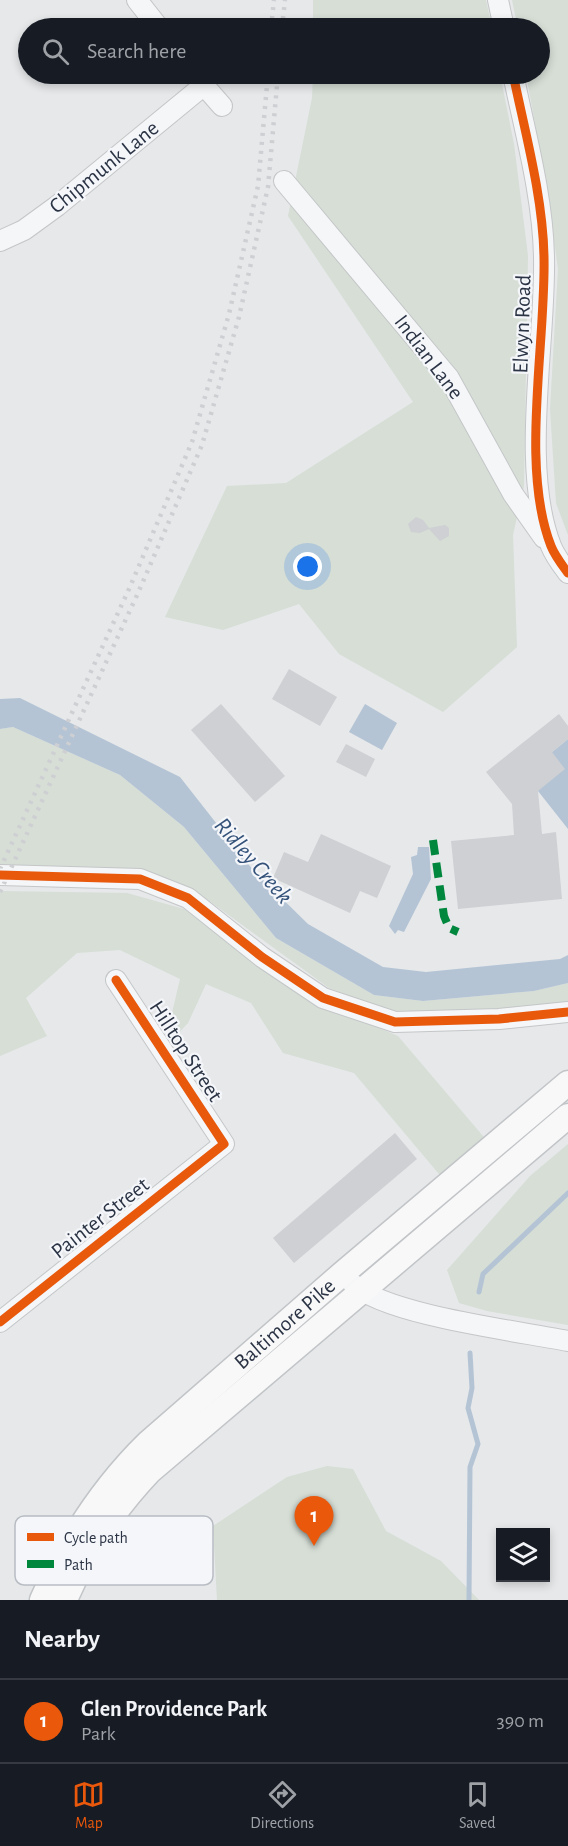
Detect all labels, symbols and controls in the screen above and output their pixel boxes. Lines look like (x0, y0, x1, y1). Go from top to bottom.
search box (18, 18, 550, 84)
icon: search (39, 35, 72, 68)
text: Search here (87, 40, 186, 62)
street label: Chipmunk Lane (45, 116, 163, 218)
street label: Elwyn Road (509, 274, 535, 374)
street label: Indian Lane (390, 311, 468, 403)
your location (293, 552, 322, 581)
water label: Ridley Creek (209, 813, 297, 909)
street label: Hilltop Street (145, 997, 227, 1105)
street label: Painter Street (47, 1173, 153, 1263)
street label: Baltimore Pike (230, 1274, 339, 1373)
pin: 1 (294, 1496, 334, 1546)
legend (15, 1516, 213, 1585)
map controls (496, 1528, 550, 1582)
button: layers (496, 1528, 550, 1582)
text: Cycle path (64, 1530, 128, 1547)
text: Path (64, 1557, 93, 1573)
text: Nearby (24, 1626, 100, 1652)
text: Glen Providence Park (81, 1698, 267, 1720)
text: 1 (40, 1711, 47, 1731)
text: 390 m (497, 1711, 544, 1731)
text: Park (81, 1724, 116, 1744)
tab: Map (72, 1778, 105, 1833)
tab: Directions (250, 1778, 314, 1833)
tab: Saved (459, 1778, 496, 1833)

